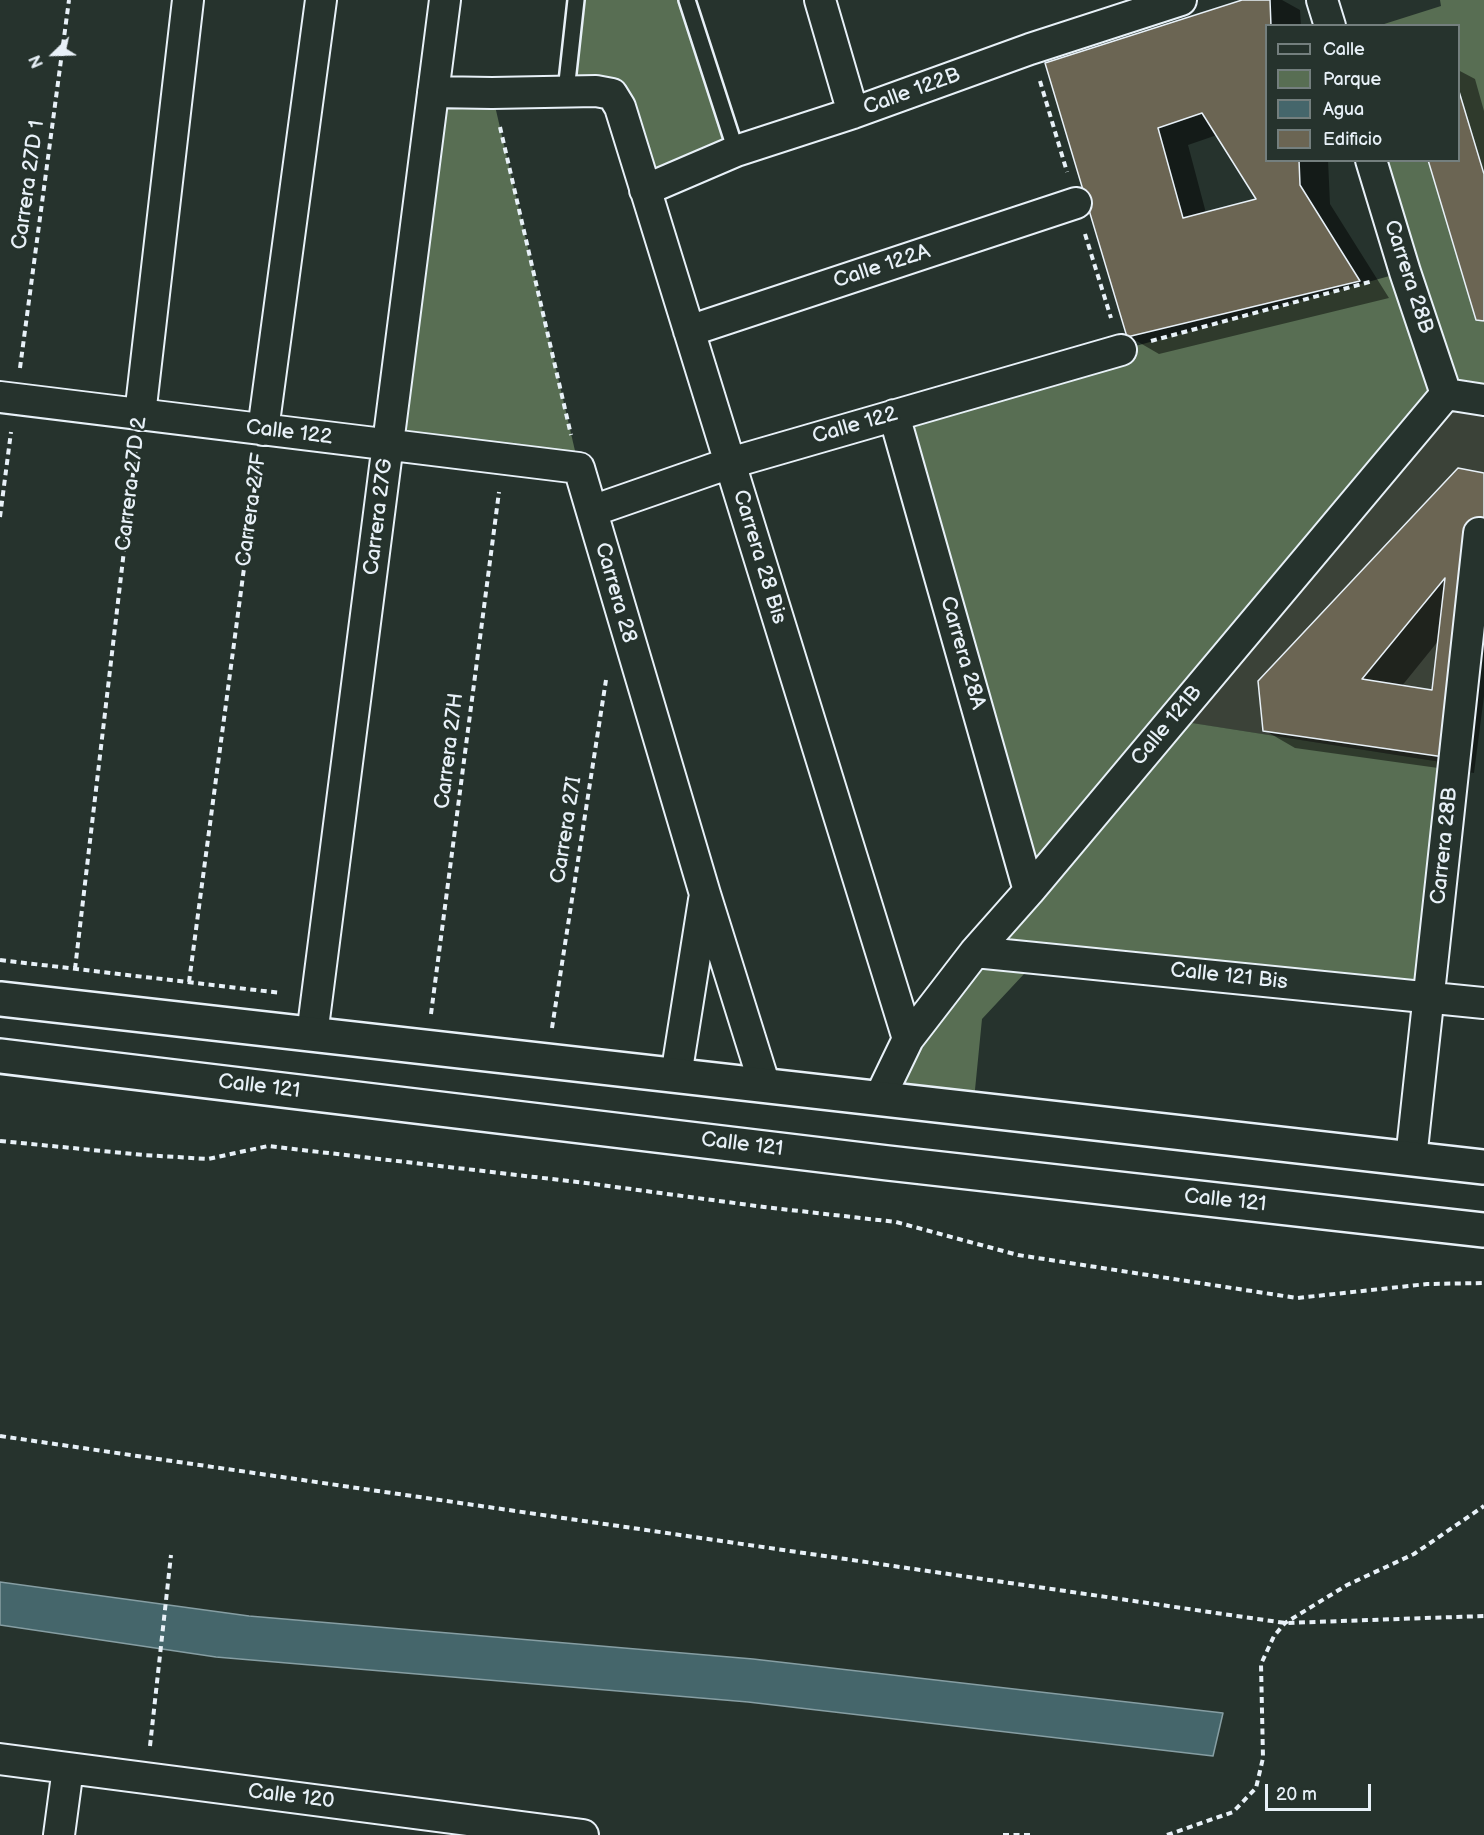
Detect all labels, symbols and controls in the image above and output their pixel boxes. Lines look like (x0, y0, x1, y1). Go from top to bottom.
north arrow (24, 24, 84, 84)
legend (1265, 24, 1460, 162)
text: Calle (1323, 39, 1365, 60)
text: N (26, 52, 48, 70)
street label: Calle 122B (860, 63, 964, 121)
text: Parque (1323, 69, 1381, 90)
text: Agua (1323, 99, 1364, 120)
street label: Carrera 27D 1 (7, 119, 51, 251)
text: Edificio (1323, 129, 1382, 150)
street label: Carrera 28B (1378, 217, 1438, 337)
street label: Calle 122A (831, 240, 933, 294)
street label: Calle 122 (810, 402, 900, 450)
street label: Calle 122 (244, 415, 334, 451)
street label: Carrera 27D 2 (111, 416, 153, 552)
street label: Carrera 27F (232, 452, 272, 568)
street label: Carrera 27G (359, 457, 399, 577)
street label: Carrera 28 Bis (727, 487, 791, 627)
street label: Carrera 28 (589, 540, 641, 646)
street label: Carrera 28A (934, 594, 990, 712)
street label: Calle 121B (1126, 681, 1208, 771)
street label: Carrera 27H (430, 692, 470, 810)
street label: Carrera 27I (546, 775, 588, 885)
street label: Carrera 28B (1426, 786, 1464, 906)
street label: Calle 121 Bis (1169, 958, 1289, 996)
street label: Calle 121 (217, 1069, 301, 1105)
street label: Calle 121 (700, 1127, 784, 1163)
street label: Calle 121 (1183, 1184, 1267, 1218)
scale bar (1268, 1772, 1374, 1810)
street label: Calle 120 (246, 1779, 336, 1815)
text: 20 m (1276, 1784, 1317, 1805)

